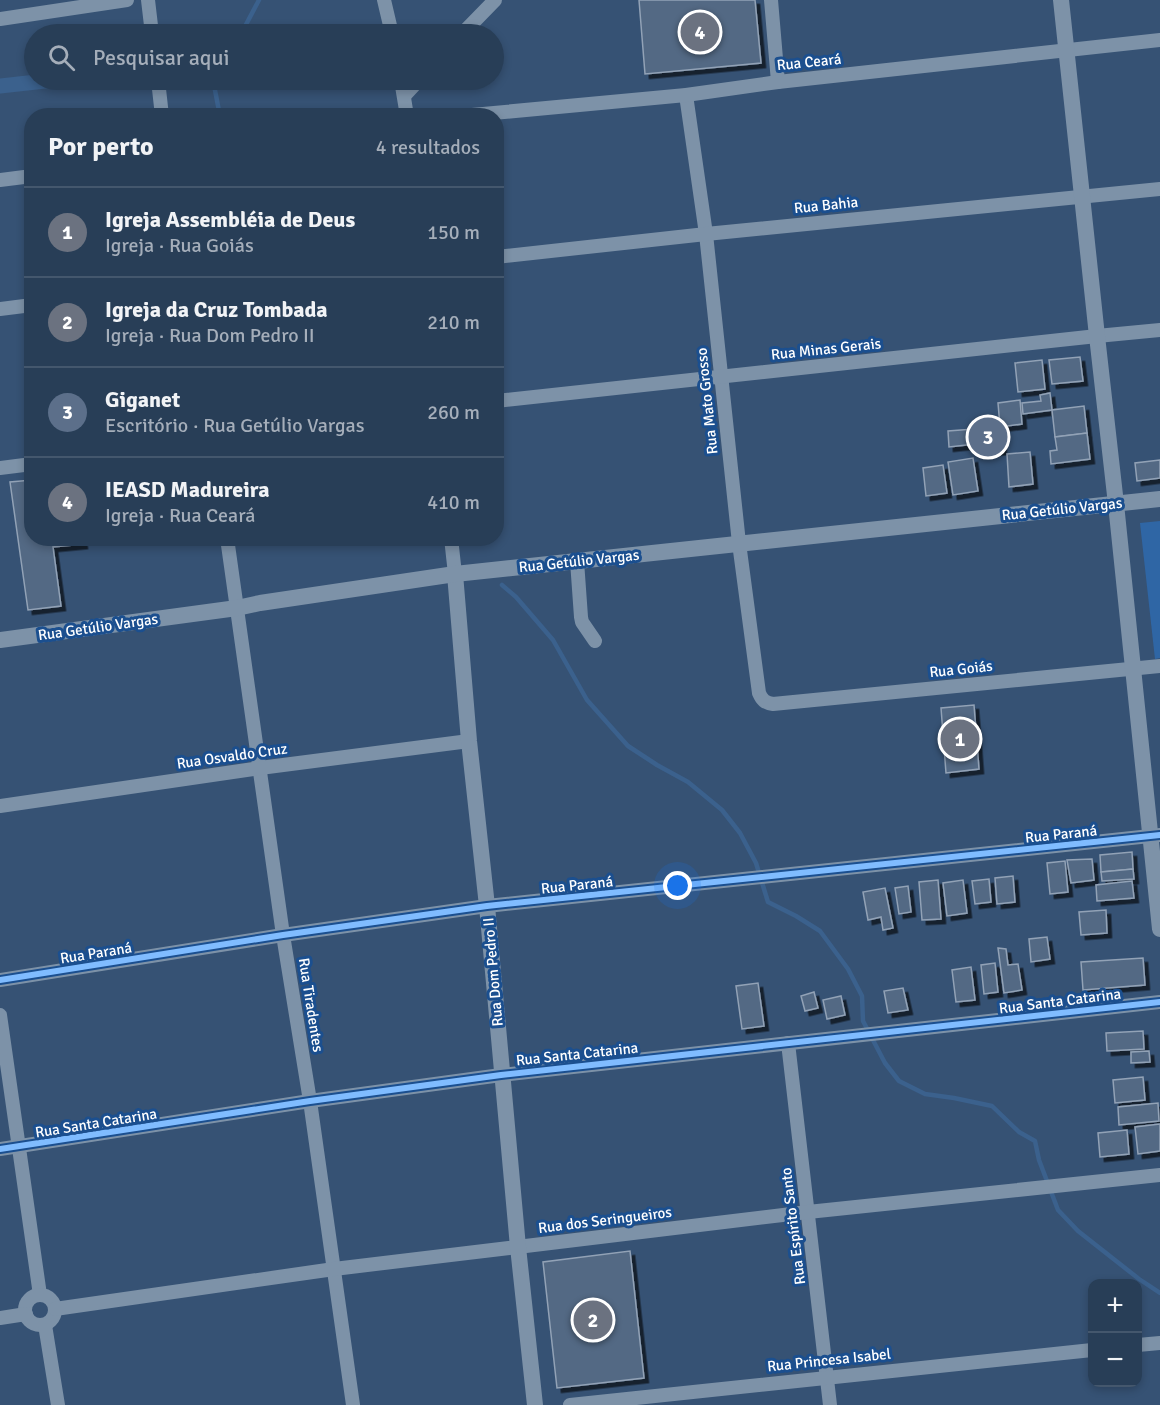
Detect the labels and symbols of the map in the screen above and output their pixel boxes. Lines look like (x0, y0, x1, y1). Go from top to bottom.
pin: 4 (680, 9, 720, 54)
street label: Rua Ceará (776, 50, 842, 74)
street label: Rua Bahia (793, 193, 859, 217)
street label: Rua Minas Gerais (770, 334, 882, 364)
street label: Rua Mato Grosso (692, 347, 722, 455)
pin: 3 (968, 414, 1008, 460)
street label: Rua Getúlio Vargas (1001, 494, 1124, 524)
street label: Rua Getúlio Vargas (518, 546, 641, 576)
street label: Rua Getúlio Vargas (37, 610, 160, 644)
street label: Rua Goiás (928, 657, 994, 681)
pin: 1 (940, 716, 980, 762)
street label: Rua Osvaldo Cruz (176, 739, 289, 773)
street label: Rua Paraná (1024, 821, 1098, 847)
your location (663, 871, 692, 900)
street label: Rua Paraná (540, 872, 614, 898)
street label: Rua Dom Pedro II (479, 917, 507, 1027)
street label: Rua Paraná (59, 938, 133, 968)
street label: Rua Tiradentes (295, 957, 327, 1054)
street label: Rua Santa Catarina (998, 985, 1122, 1017)
street label: Rua Santa Catarina (515, 1039, 639, 1069)
street label: Rua Santa Catarina (34, 1104, 158, 1142)
street label: Rua Espírito Santo (777, 1166, 809, 1286)
street label: Rua dos Seringueiros (537, 1203, 673, 1237)
pin: 2 (574, 1298, 612, 1342)
street label: Rua Princesa Isabel (766, 1345, 892, 1375)

